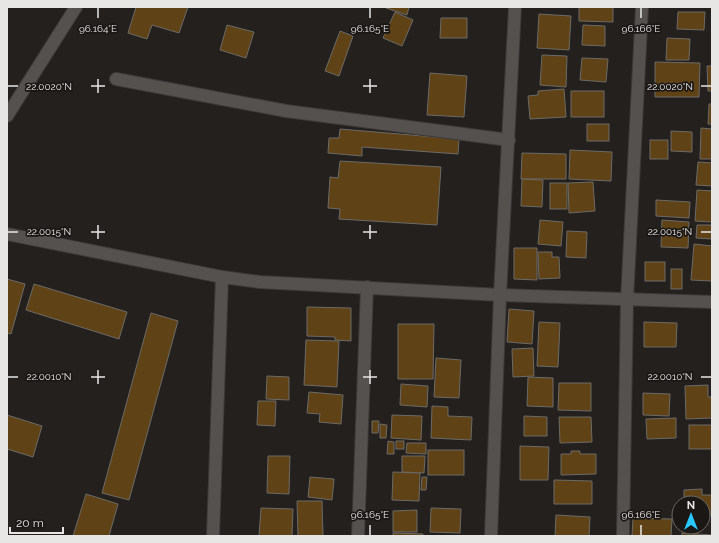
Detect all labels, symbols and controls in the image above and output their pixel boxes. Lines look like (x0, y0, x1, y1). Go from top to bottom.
text: 96.164°E (79, 23, 117, 34)
text: 96.165°E (351, 23, 389, 34)
text: 96.166°E (622, 23, 660, 34)
text: 22.0020°N (26, 81, 72, 92)
text: 22.0020°N (647, 81, 693, 92)
text: 22.0015°N (27, 226, 71, 237)
text: 22.0015°N (648, 226, 692, 237)
text: 22.0010°N (26, 371, 72, 382)
text: 22.0010°N (647, 371, 693, 382)
north arrow (671, 495, 711, 535)
text: N (687, 499, 695, 512)
scale bar (10, 509, 63, 535)
text: 96.165°E (351, 509, 389, 520)
text: 96.166°E (622, 509, 660, 520)
text: 20 m (16, 516, 44, 530)

